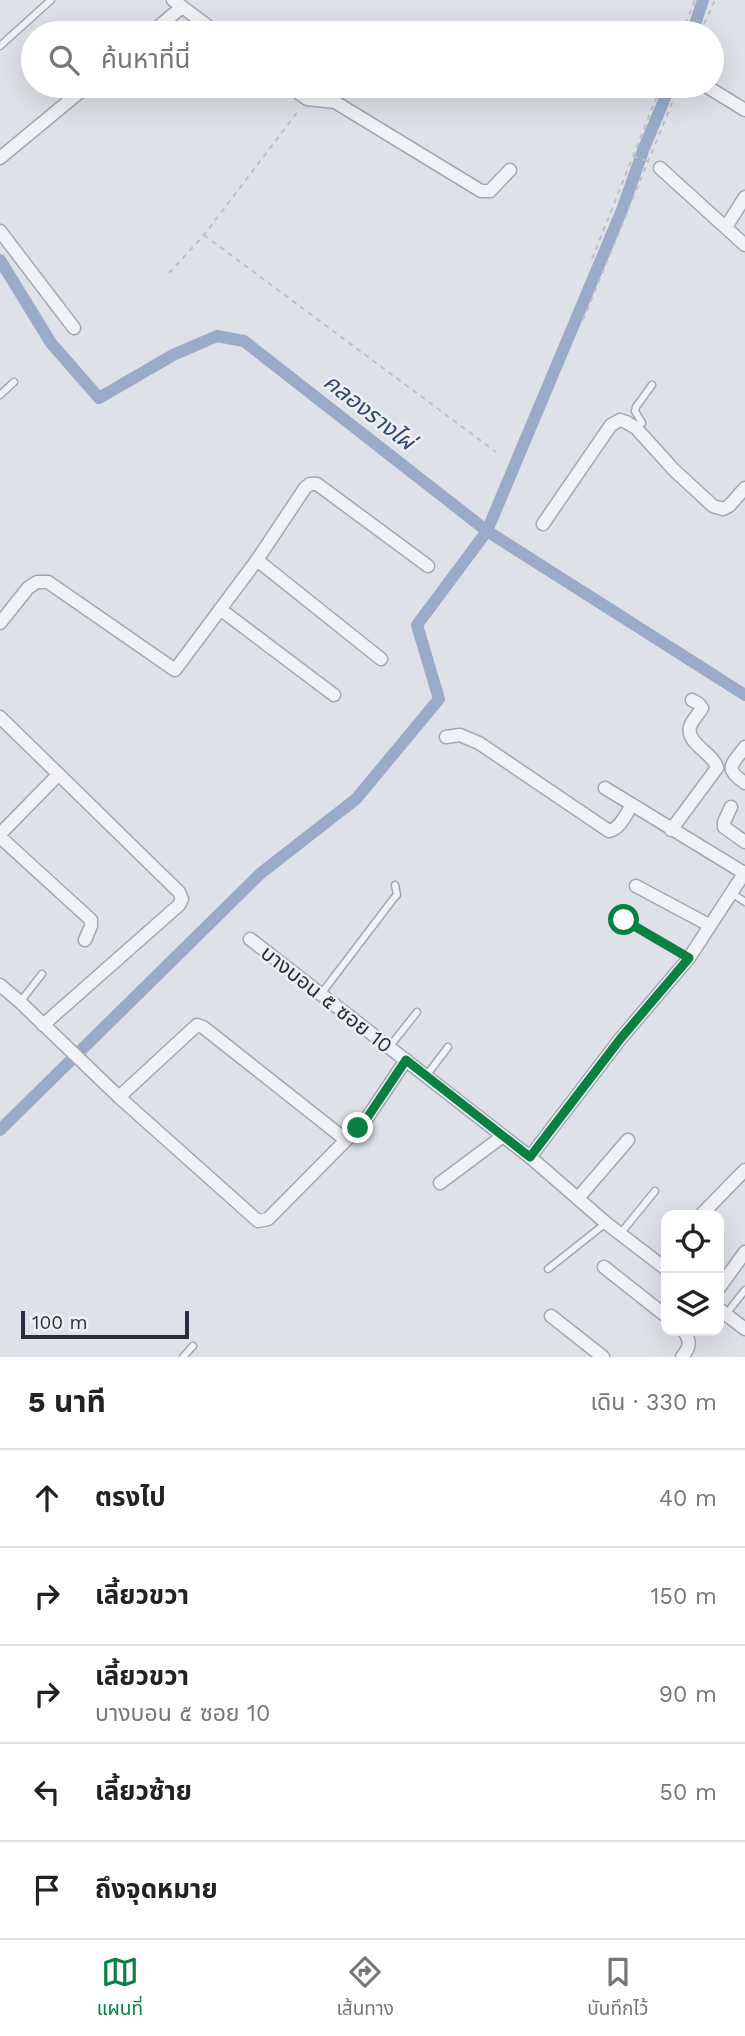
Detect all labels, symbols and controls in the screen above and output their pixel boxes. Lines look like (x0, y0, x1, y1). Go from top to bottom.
search box (21, 21, 724, 98)
icon: search (45, 41, 83, 79)
text: ค้นหาที่นี่ (101, 44, 191, 74)
water label: คลองรางไผ่ (318, 368, 422, 458)
route start (608, 904, 639, 935)
street label: บางบอน ๕ ซอย 10 (256, 940, 398, 1058)
route end (342, 1112, 373, 1143)
map controls (661, 1210, 724, 1336)
button: locate (661, 1210, 724, 1273)
button: layers (661, 1273, 724, 1336)
scale bar (21, 1308, 189, 1340)
text: 100 m (32, 1311, 88, 1334)
text: 5 นาที (28, 1384, 106, 1419)
text: เดิน · 330 m (590, 1389, 717, 1416)
icon: ahead (28, 1479, 66, 1517)
text: ตรงไป (95, 1482, 166, 1512)
text: 40 m (659, 1485, 717, 1512)
icon: right (28, 1577, 66, 1615)
text: เลี้ยวขวา (95, 1580, 189, 1610)
text: 150 m (651, 1583, 717, 1610)
text: เลี้ยวขวา (95, 1661, 189, 1691)
icon: right (28, 1675, 66, 1713)
text: 90 m (659, 1681, 717, 1708)
text: บางบอน ๕ ซอย 10 (95, 1700, 270, 1727)
icon: left (28, 1773, 66, 1811)
text: เลี้ยวซ้าย (95, 1776, 192, 1806)
text: 50 m (660, 1779, 717, 1806)
icon: arrive (28, 1871, 66, 1909)
text: ถึงจุดหมาย (95, 1874, 218, 1904)
tab: แผนที่ (97, 1953, 143, 2024)
tab: เส้นทาง (336, 1953, 394, 2024)
tab: บันทึกไว้ (587, 1953, 648, 2024)

